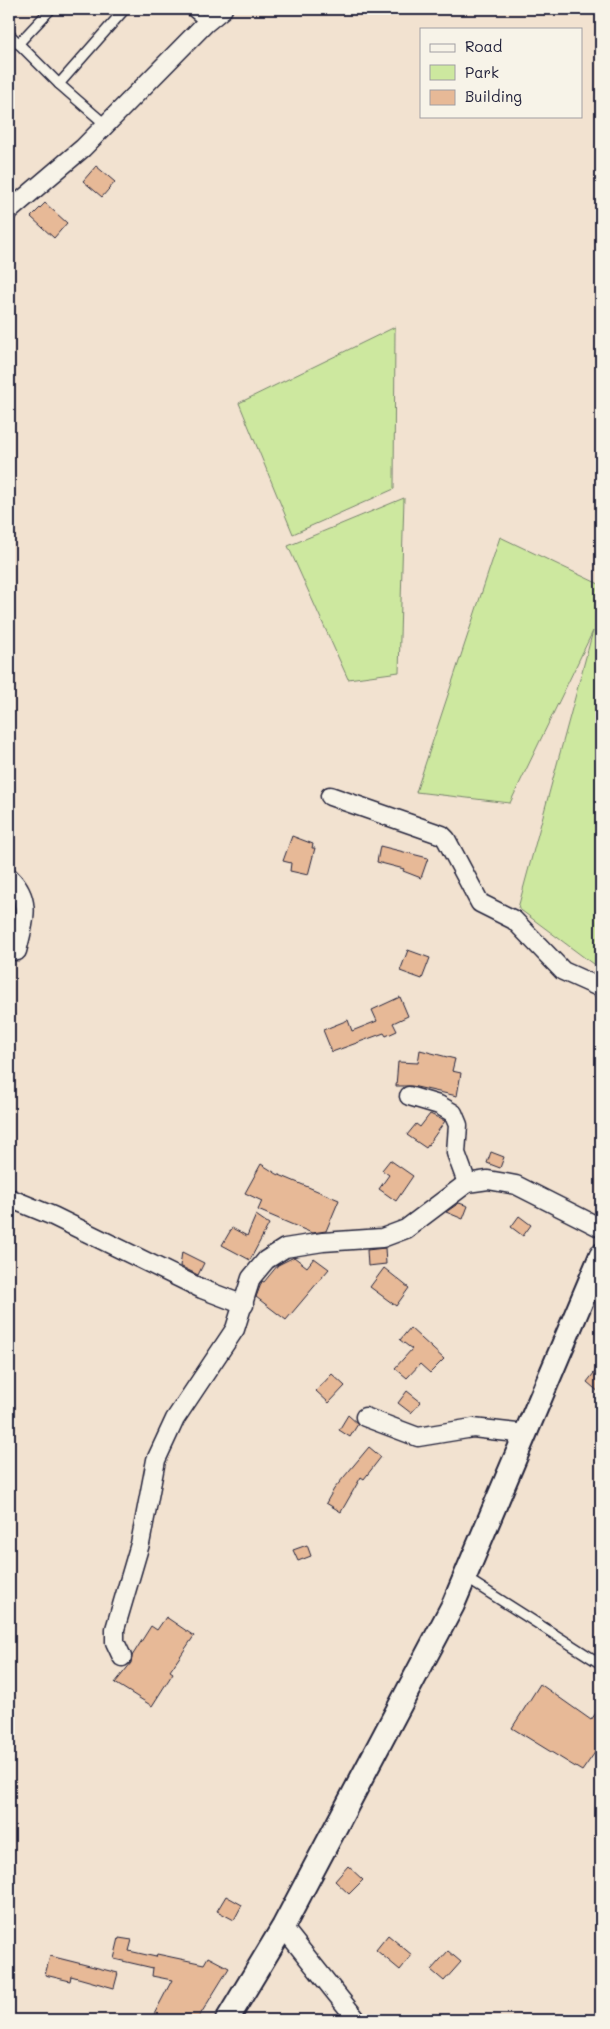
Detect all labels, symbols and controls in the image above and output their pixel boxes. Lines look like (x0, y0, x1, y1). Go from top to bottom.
legend (420, 28, 582, 118)
text: Road (465, 36, 502, 56)
text: Park (465, 62, 499, 82)
text: Building (465, 86, 522, 106)

